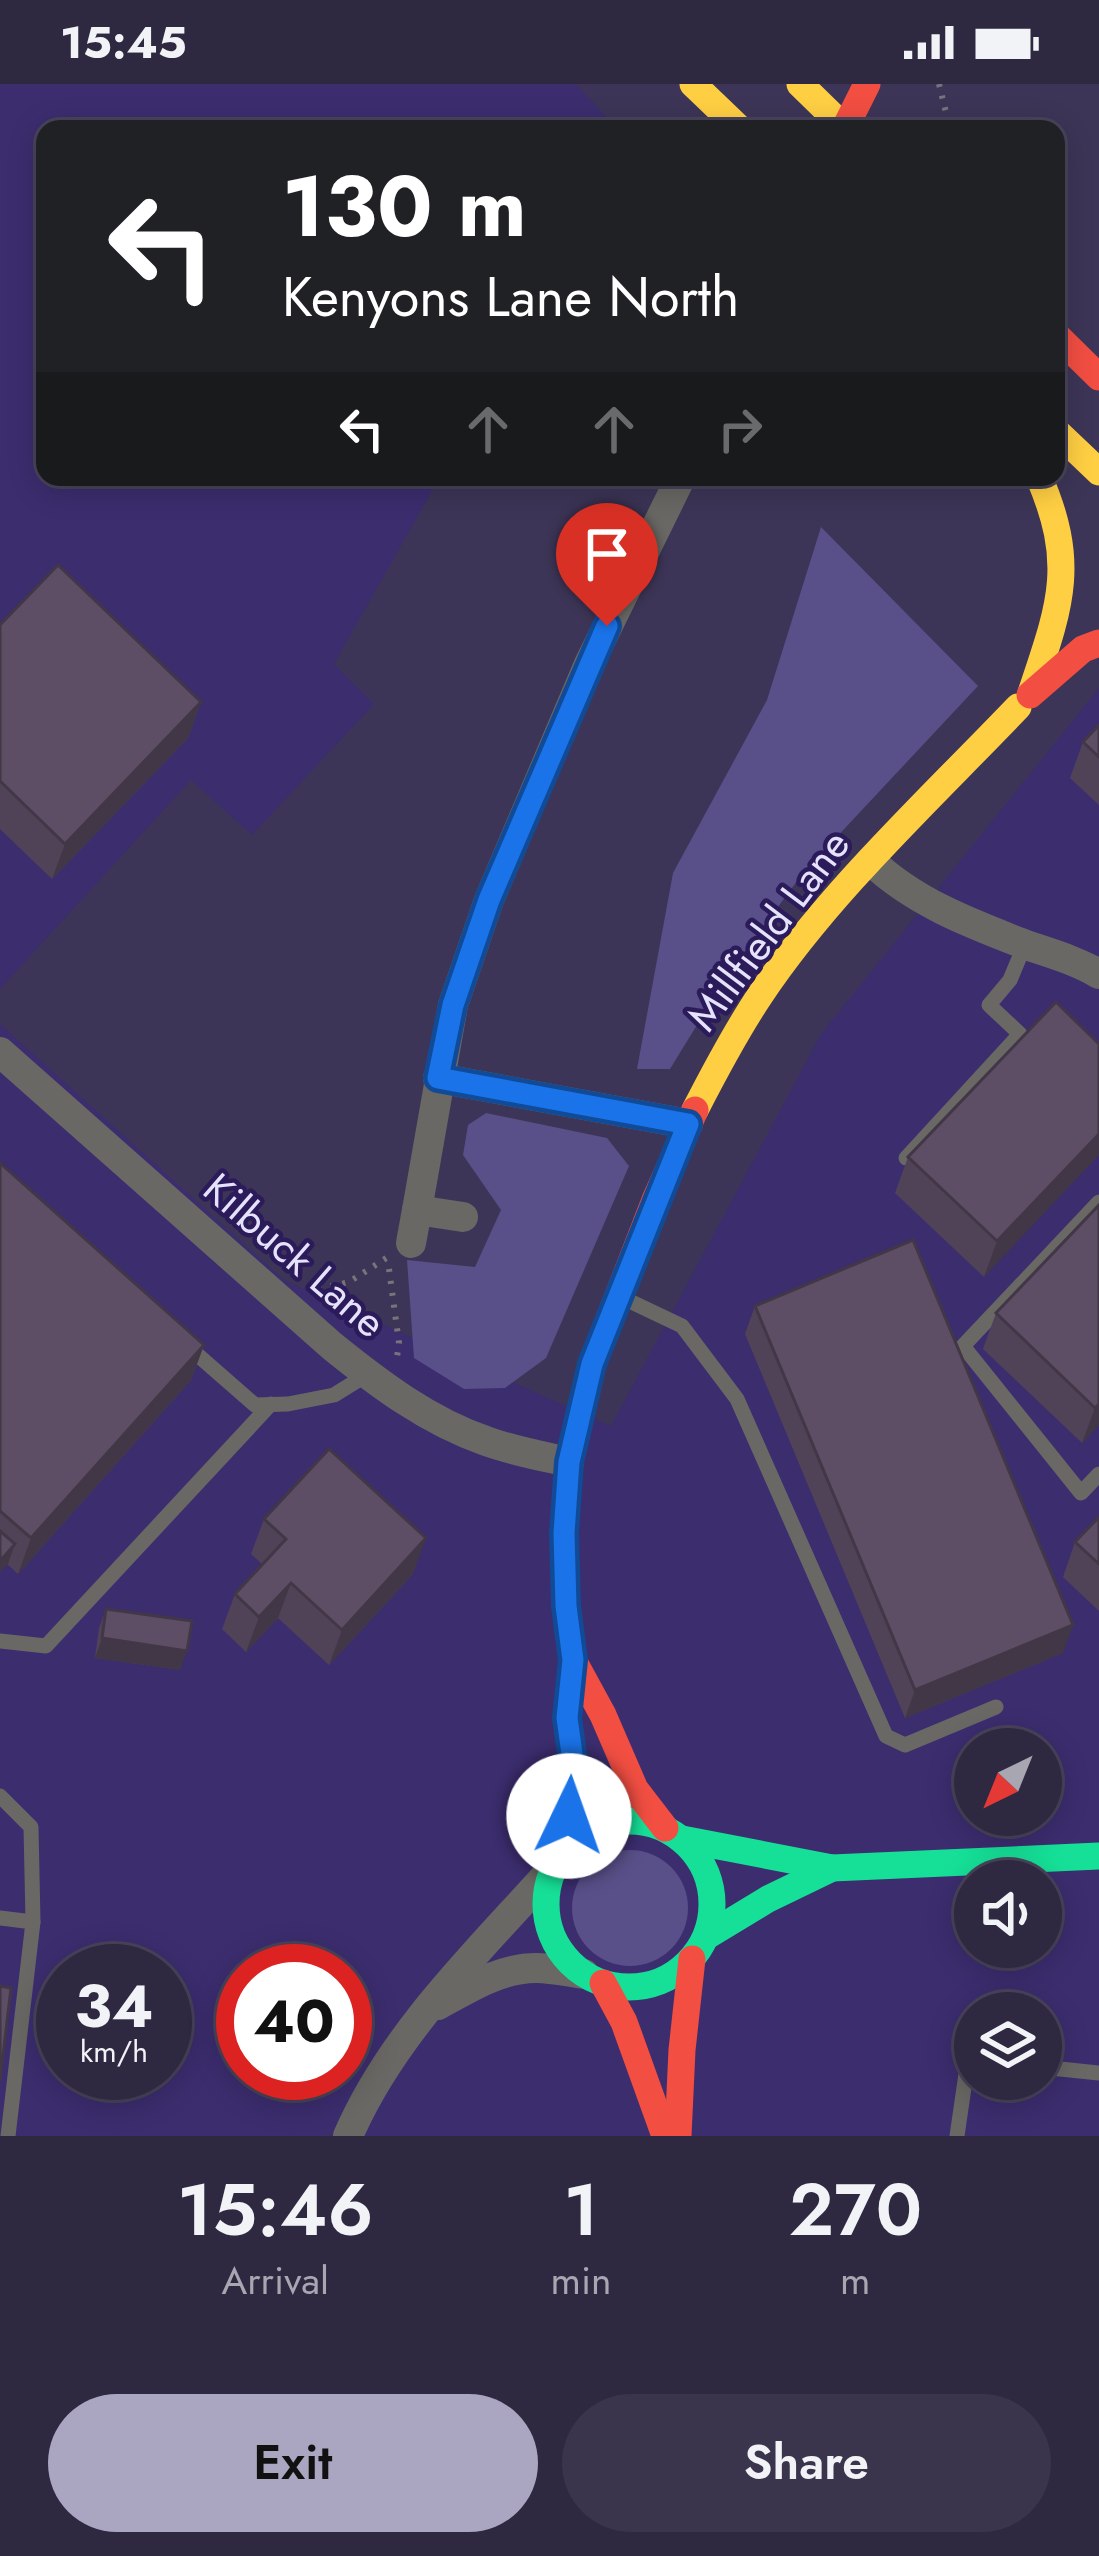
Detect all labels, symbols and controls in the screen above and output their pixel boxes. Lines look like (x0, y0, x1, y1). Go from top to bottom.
text: 15:45 (60, 10, 187, 75)
text: 130 m (282, 146, 527, 268)
icon: left (84, 168, 240, 324)
text: Kenyons Lane North (282, 258, 739, 336)
icon: left (329, 396, 395, 462)
icon: ahead (455, 396, 521, 462)
icon: ahead (581, 396, 647, 462)
icon: right (707, 396, 773, 462)
pin (556, 503, 658, 626)
icon: arrive (574, 521, 640, 587)
street label: Millfield Lane (672, 817, 864, 1044)
street label: Kilbuck Lane (190, 1159, 399, 1352)
north arrow (954, 1728, 1062, 1836)
map controls (954, 1728, 1062, 2100)
position arrow (506, 1753, 632, 1879)
button: sound (954, 1860, 1062, 1968)
speed limit sign: 40 (216, 1944, 372, 2100)
text: 34 (74, 1963, 154, 2050)
button: layers (954, 1992, 1062, 2100)
text: km/h (80, 2030, 148, 2073)
text: 15:46 (177, 2158, 373, 2262)
text: 1 (563, 2158, 599, 2262)
text: 270 (789, 2158, 922, 2262)
text: Arrival (222, 2252, 329, 2309)
text: min (551, 2252, 612, 2309)
text: m (840, 2252, 871, 2309)
button: Exit (48, 2394, 538, 2532)
button: Share (562, 2394, 1051, 2532)

